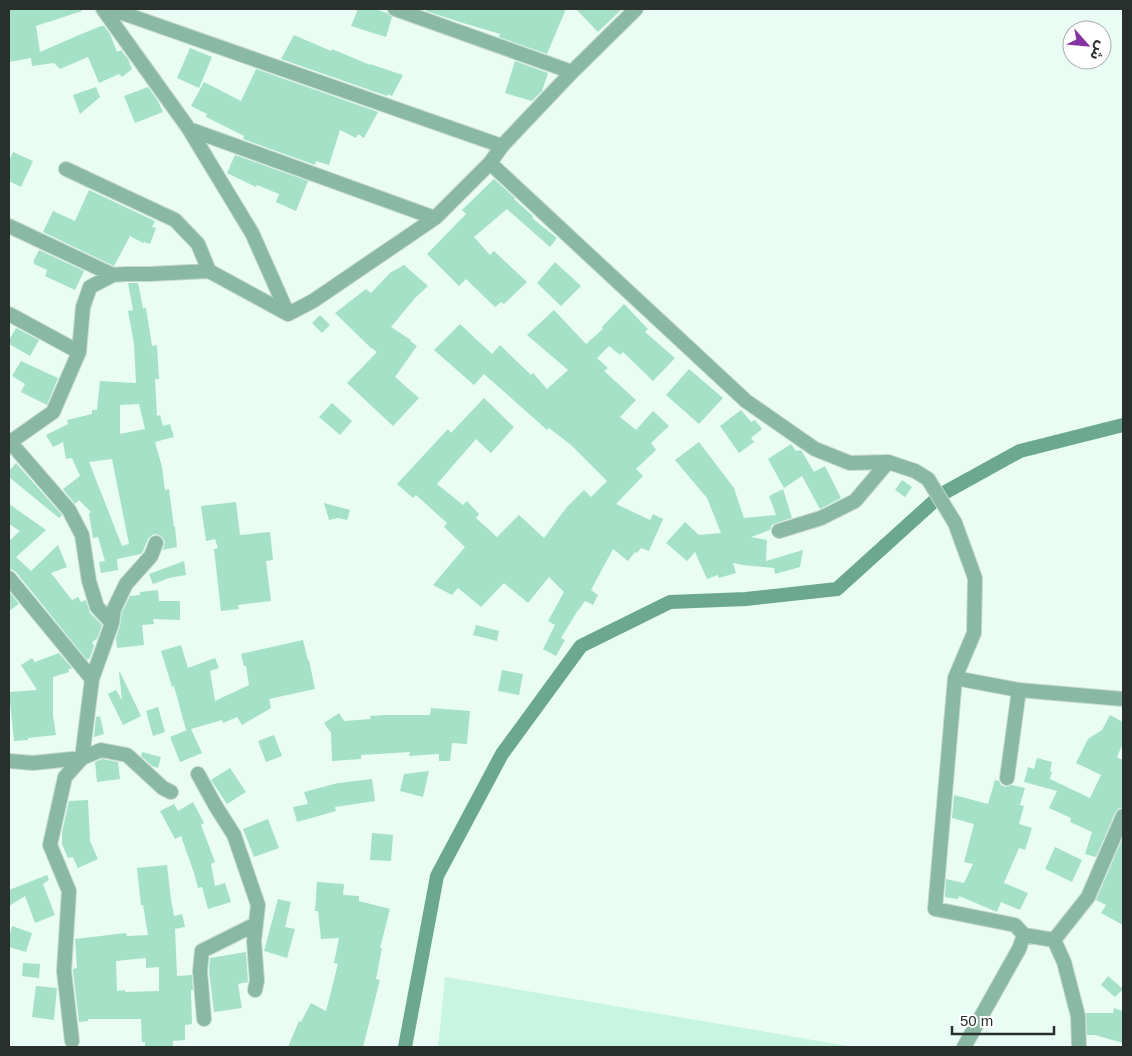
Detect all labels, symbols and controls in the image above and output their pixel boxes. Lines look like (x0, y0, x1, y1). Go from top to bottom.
north arrow (1062, 20, 1112, 70)
text: ش (1087, 39, 1110, 63)
scale bar (952, 1004, 1054, 1036)
text: 50 m (960, 1012, 993, 1029)

